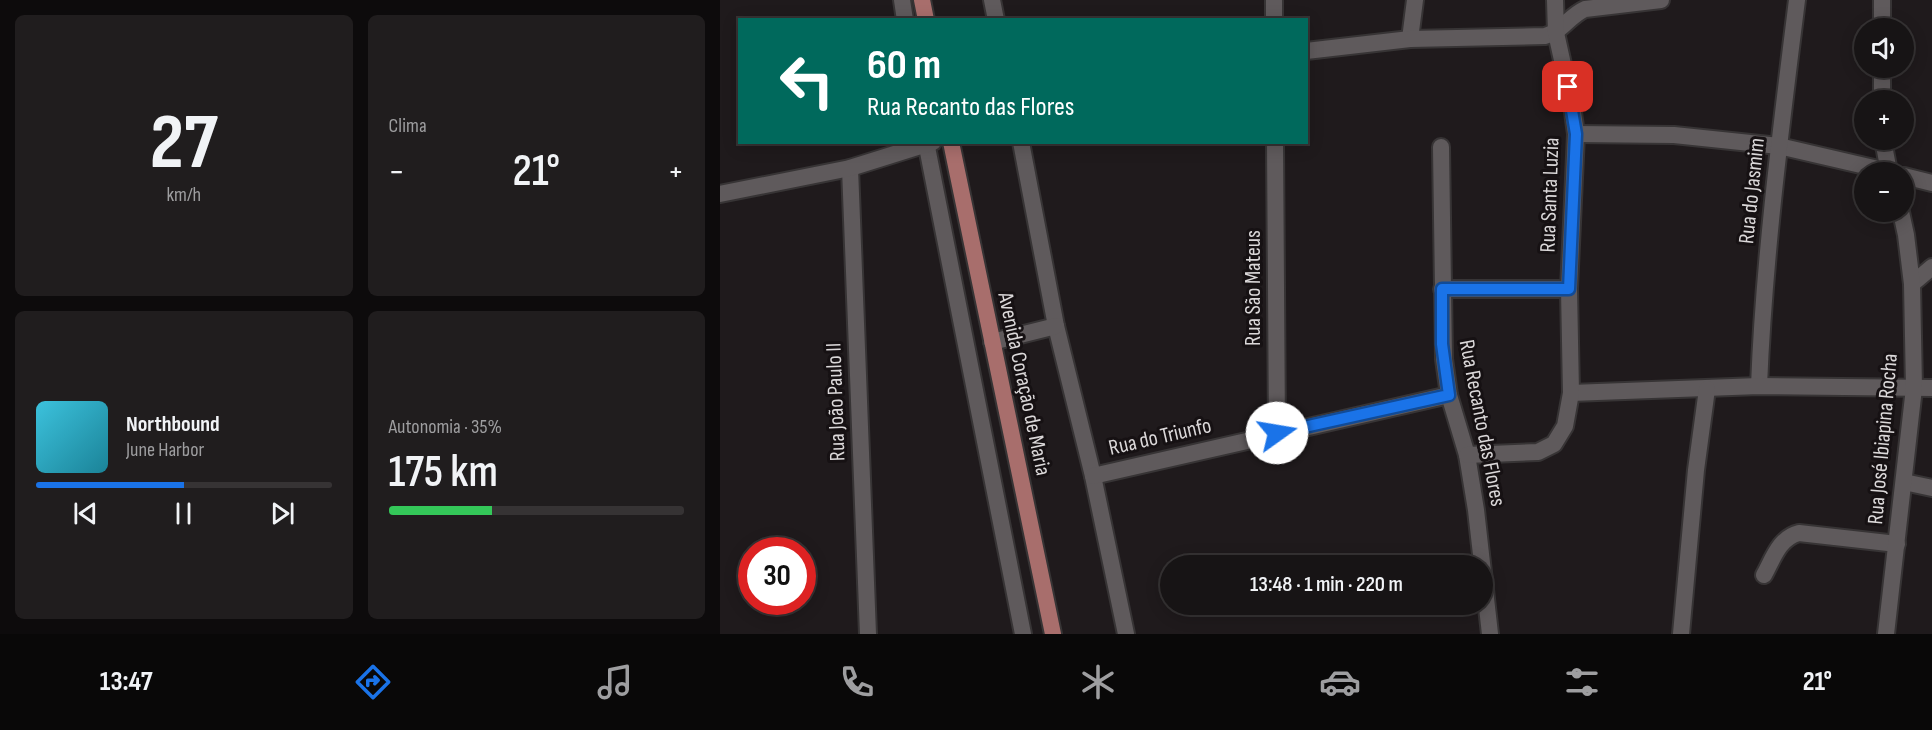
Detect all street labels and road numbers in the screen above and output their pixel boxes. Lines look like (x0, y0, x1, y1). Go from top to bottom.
street label: Rua Santa Luzia (1534, 137, 1566, 253)
street label: Rua do Jasmim (1733, 137, 1771, 245)
street label: Rua São Mateus (1240, 230, 1267, 346)
street label: Avenida Coração de Maria (991, 289, 1057, 478)
street label: Rua Recanto das Flores (1453, 337, 1511, 509)
street label: Rua João Paulo II (820, 342, 852, 462)
street label: Rua José Ibiapina Rocha (1862, 352, 1904, 526)
street label: Rua do Triunfo (1106, 412, 1214, 462)

